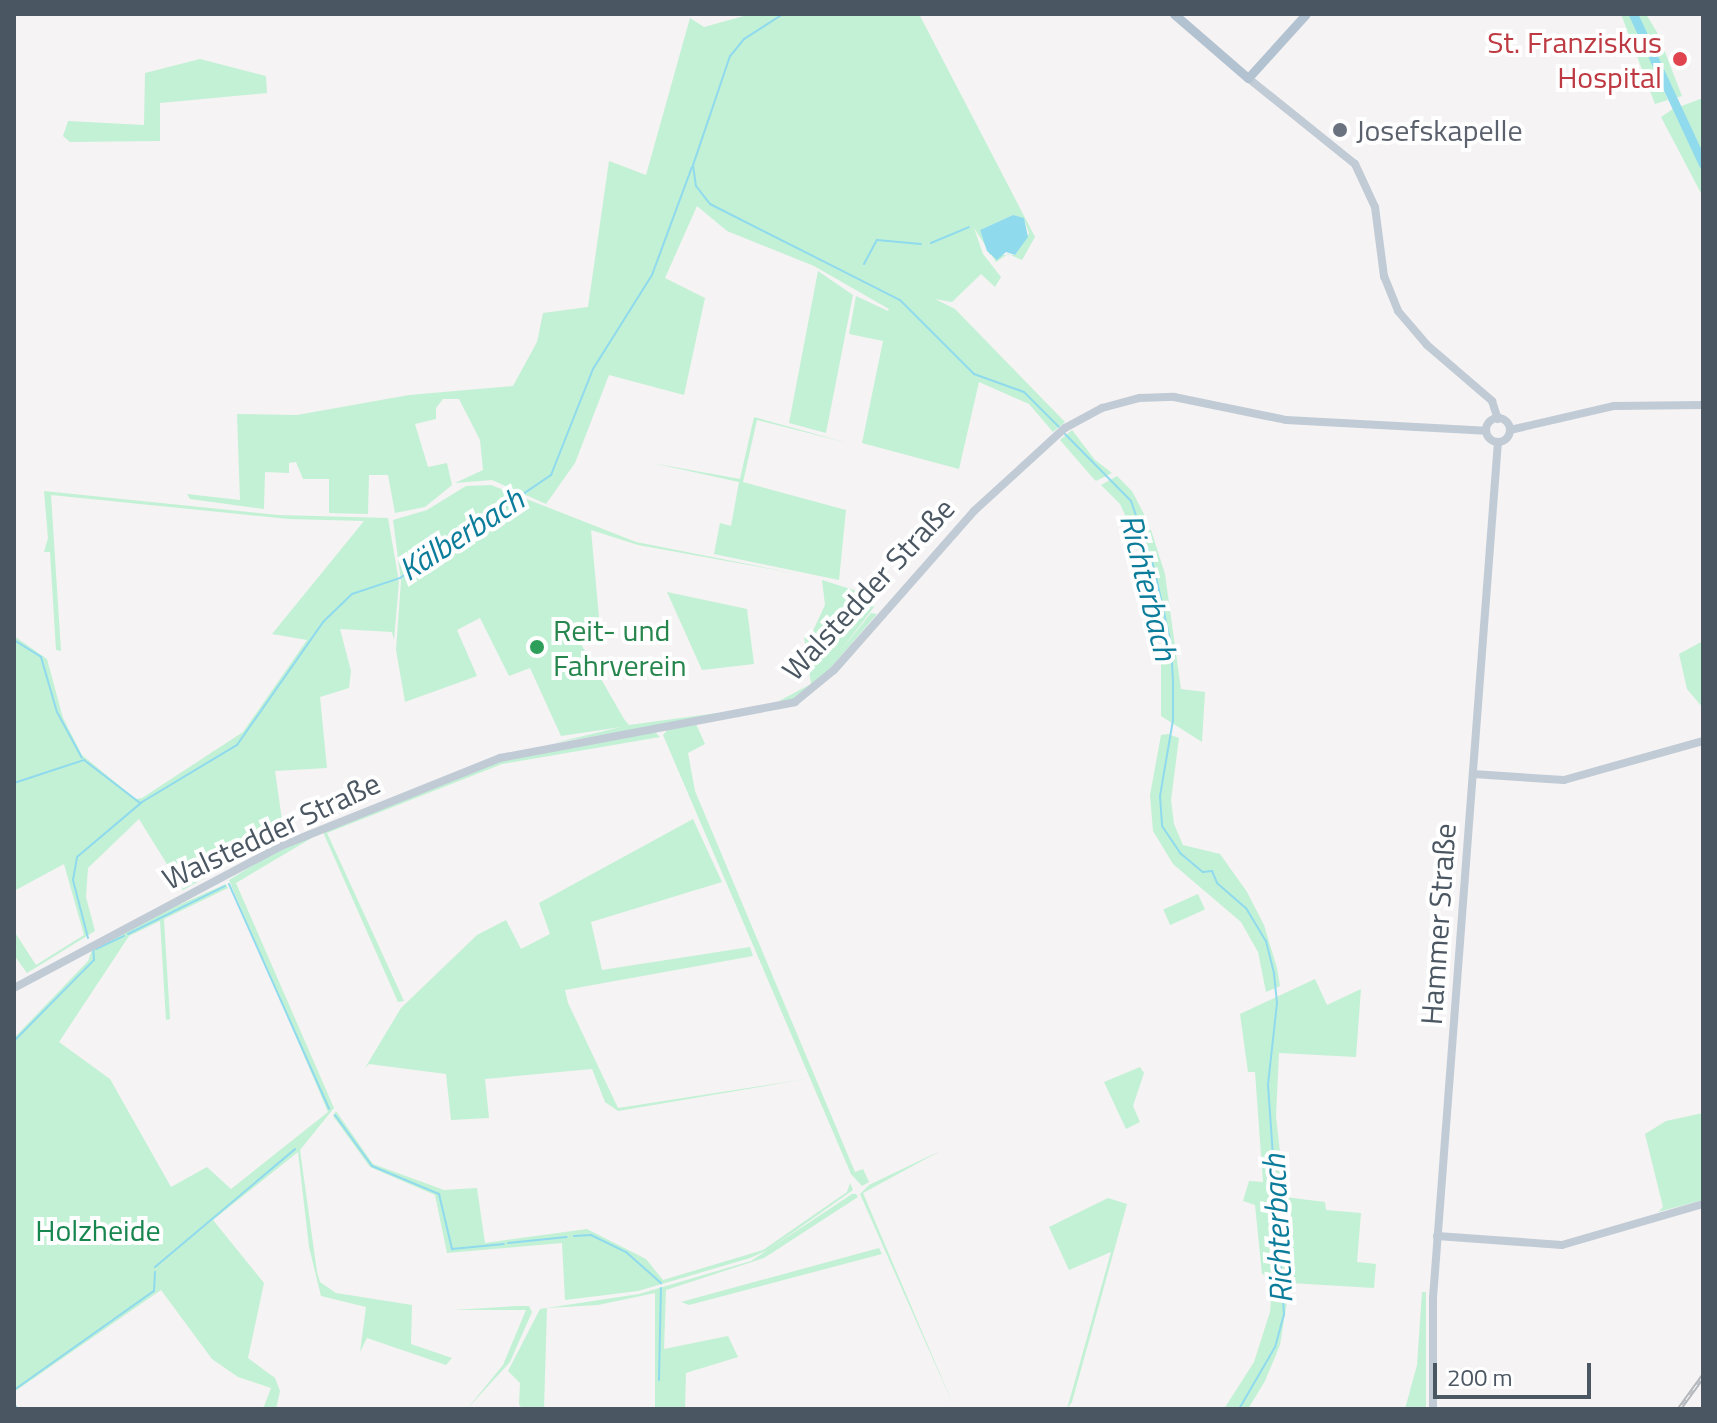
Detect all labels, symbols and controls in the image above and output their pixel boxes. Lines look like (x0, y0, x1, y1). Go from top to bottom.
place label: St. Franziskus Hospital (1487, 24, 1662, 94)
marker: St. Franziskus Hospital (1669, 48, 1691, 70)
place label: Josefskapelle (1356, 112, 1523, 148)
marker: Josefskapelle (1331, 121, 1349, 139)
water label: Kälberbach (392, 480, 530, 588)
street label: Walstedder Straße (774, 490, 962, 688)
water label: Richterbach (1112, 510, 1186, 664)
place label: Reit- und Fahrverein (553, 612, 687, 682)
marker: Reit- und Fahrverein (528, 638, 546, 656)
street label: Walstedder Straße (156, 765, 386, 897)
street label: Hammer Straße (1413, 822, 1463, 1026)
water label: Richterbach (1254, 1153, 1300, 1305)
park label: Holzheide (35, 1212, 161, 1248)
scale bar (1437, 1347, 1595, 1397)
text: 200 m (1447, 1359, 1513, 1395)

